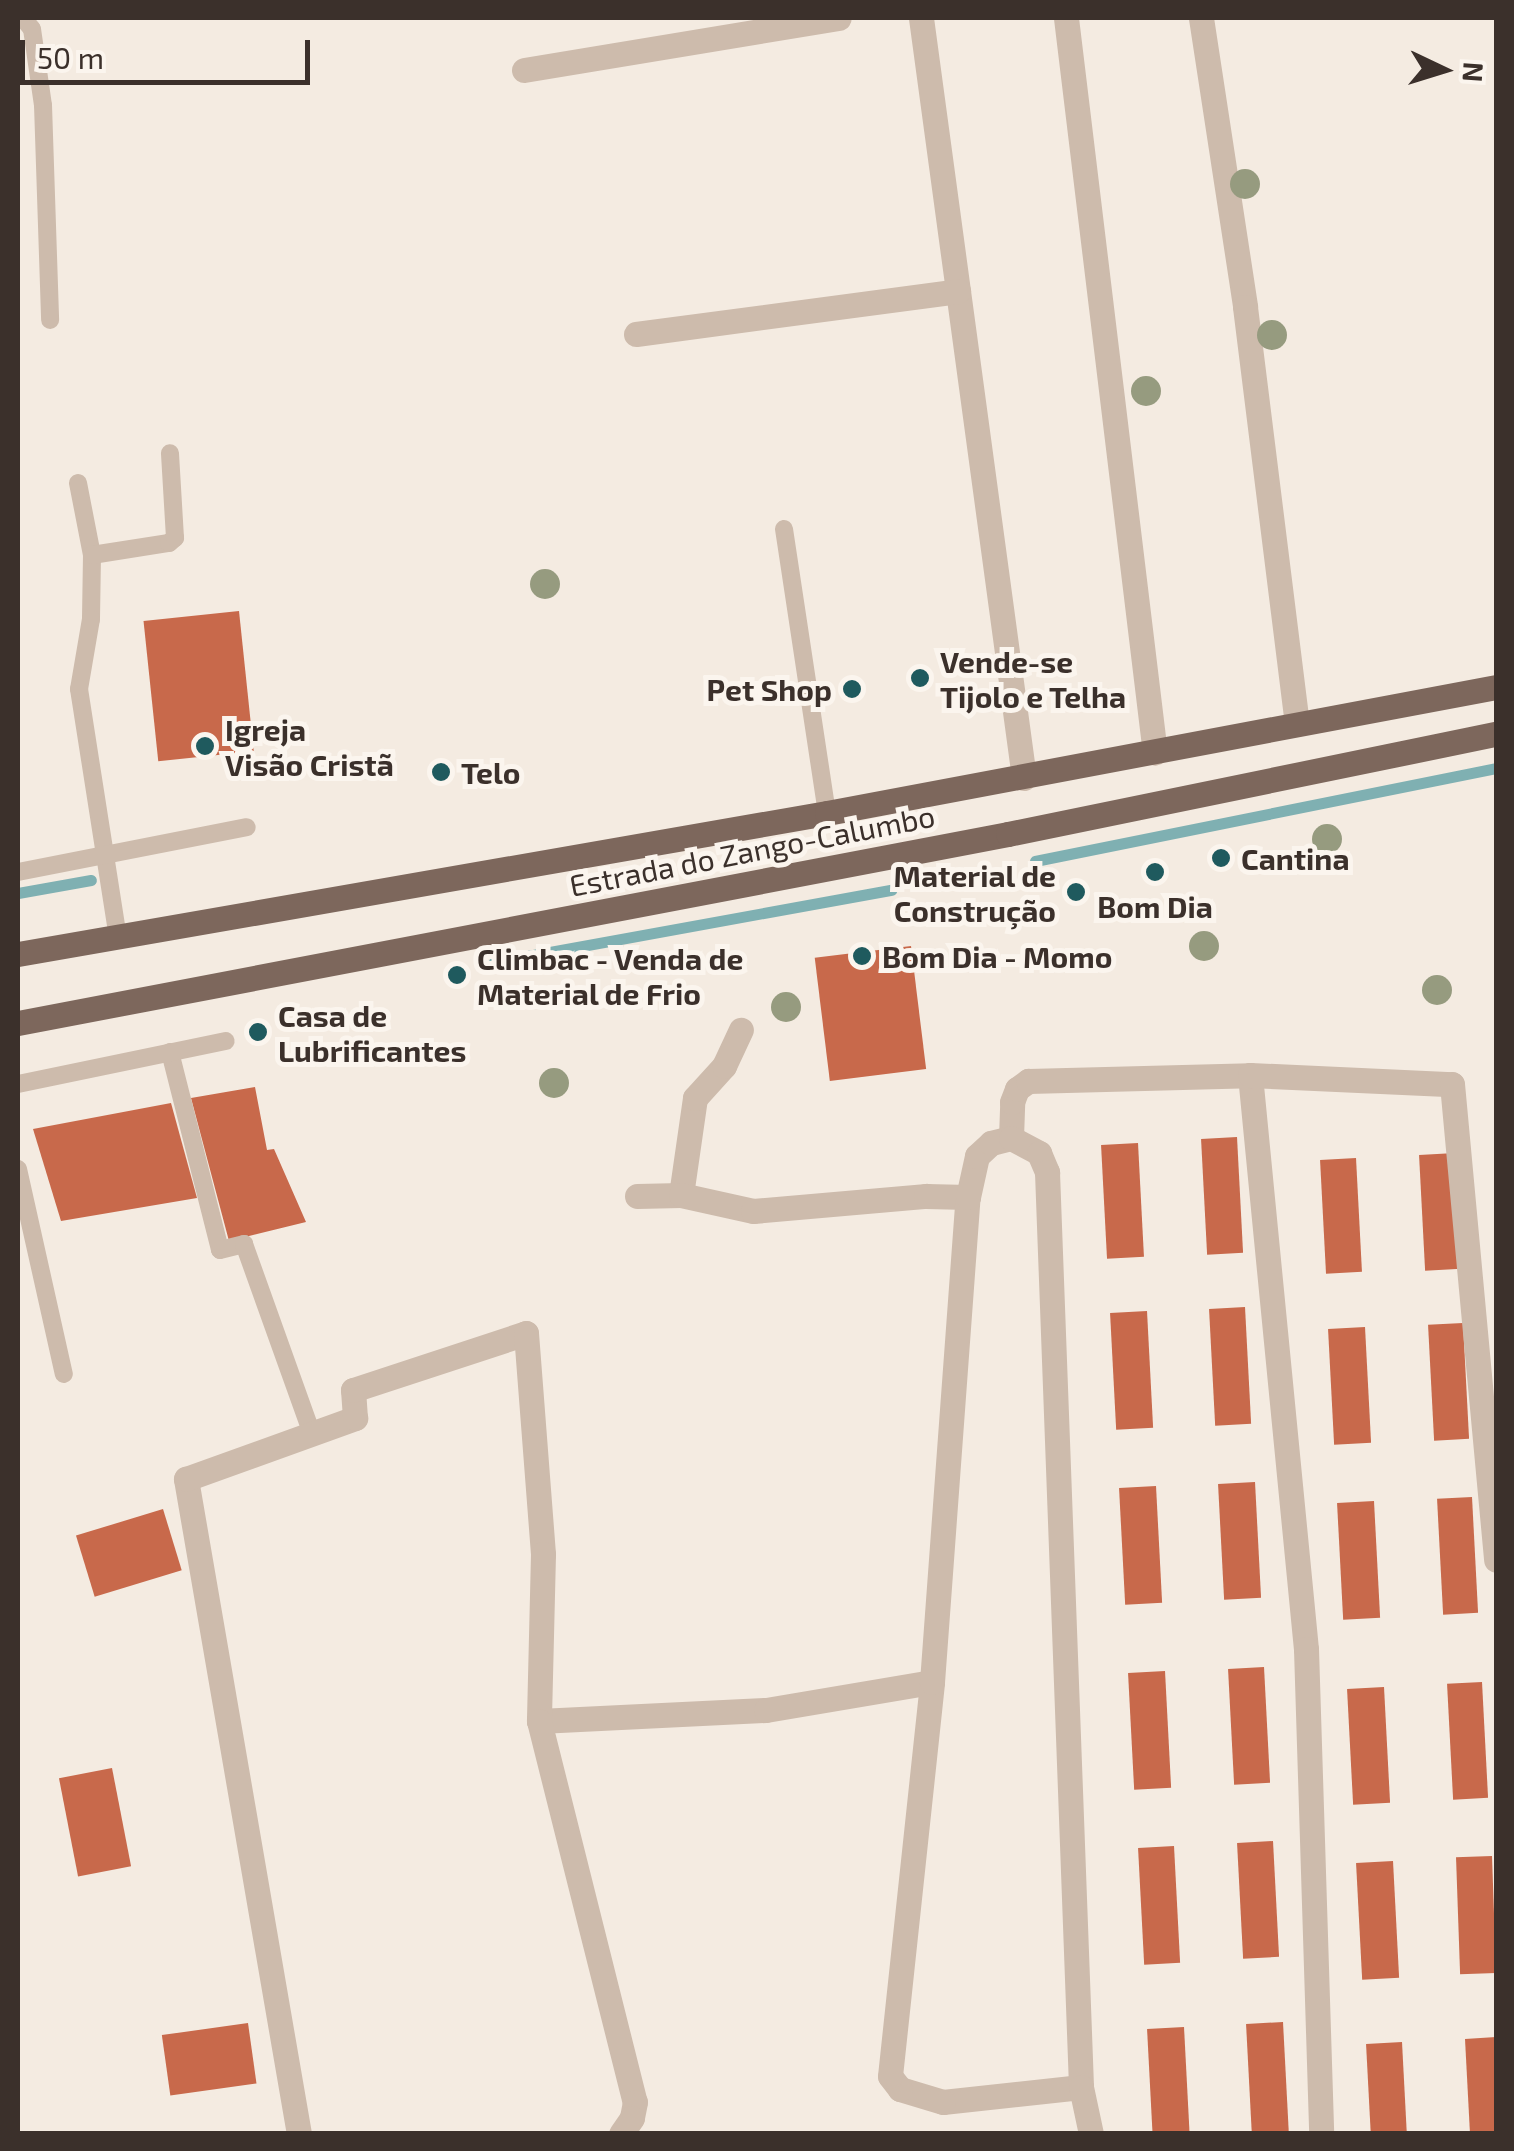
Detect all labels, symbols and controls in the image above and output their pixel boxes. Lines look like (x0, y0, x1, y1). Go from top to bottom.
scale bar (25, 20, 315, 82)
north arrow (1394, 20, 1494, 120)
text: 50 m (37, 39, 104, 75)
text: N (1456, 61, 1492, 83)
place label: Vende-se Tijolo e Telha (940, 643, 1127, 714)
marker: Vende-se Tijolo e Telha (909, 667, 931, 689)
place label: Pet Shop (707, 671, 832, 707)
marker: Pet Shop (841, 678, 863, 700)
place label: Igreja Visão Cristã (225, 711, 394, 782)
marker: Igreja Visão Cristã (194, 735, 216, 757)
place label: Telo (461, 754, 521, 790)
marker: Telo (430, 761, 452, 783)
street label: Estrada do Zango-Calumbo (566, 797, 938, 903)
place label: Cantina (1241, 840, 1349, 876)
marker: Cantina (1210, 847, 1232, 869)
place label: Material de Construção (893, 857, 1056, 928)
marker: Bom Dia (1144, 861, 1166, 883)
marker: Material de Construção (1065, 881, 1087, 903)
place label: Bom Dia (1097, 888, 1213, 924)
place label: Bom Dia - Momo (882, 938, 1112, 974)
place label: Climbac - Venda de Material de Frio (477, 940, 744, 1010)
marker: Bom Dia - Momo (851, 945, 873, 967)
marker: Climbac - Venda de Material de Frio (446, 964, 468, 986)
place label: Casa de Lubrificantes (278, 997, 466, 1068)
marker: Casa de Lubrificantes (247, 1021, 269, 1043)

